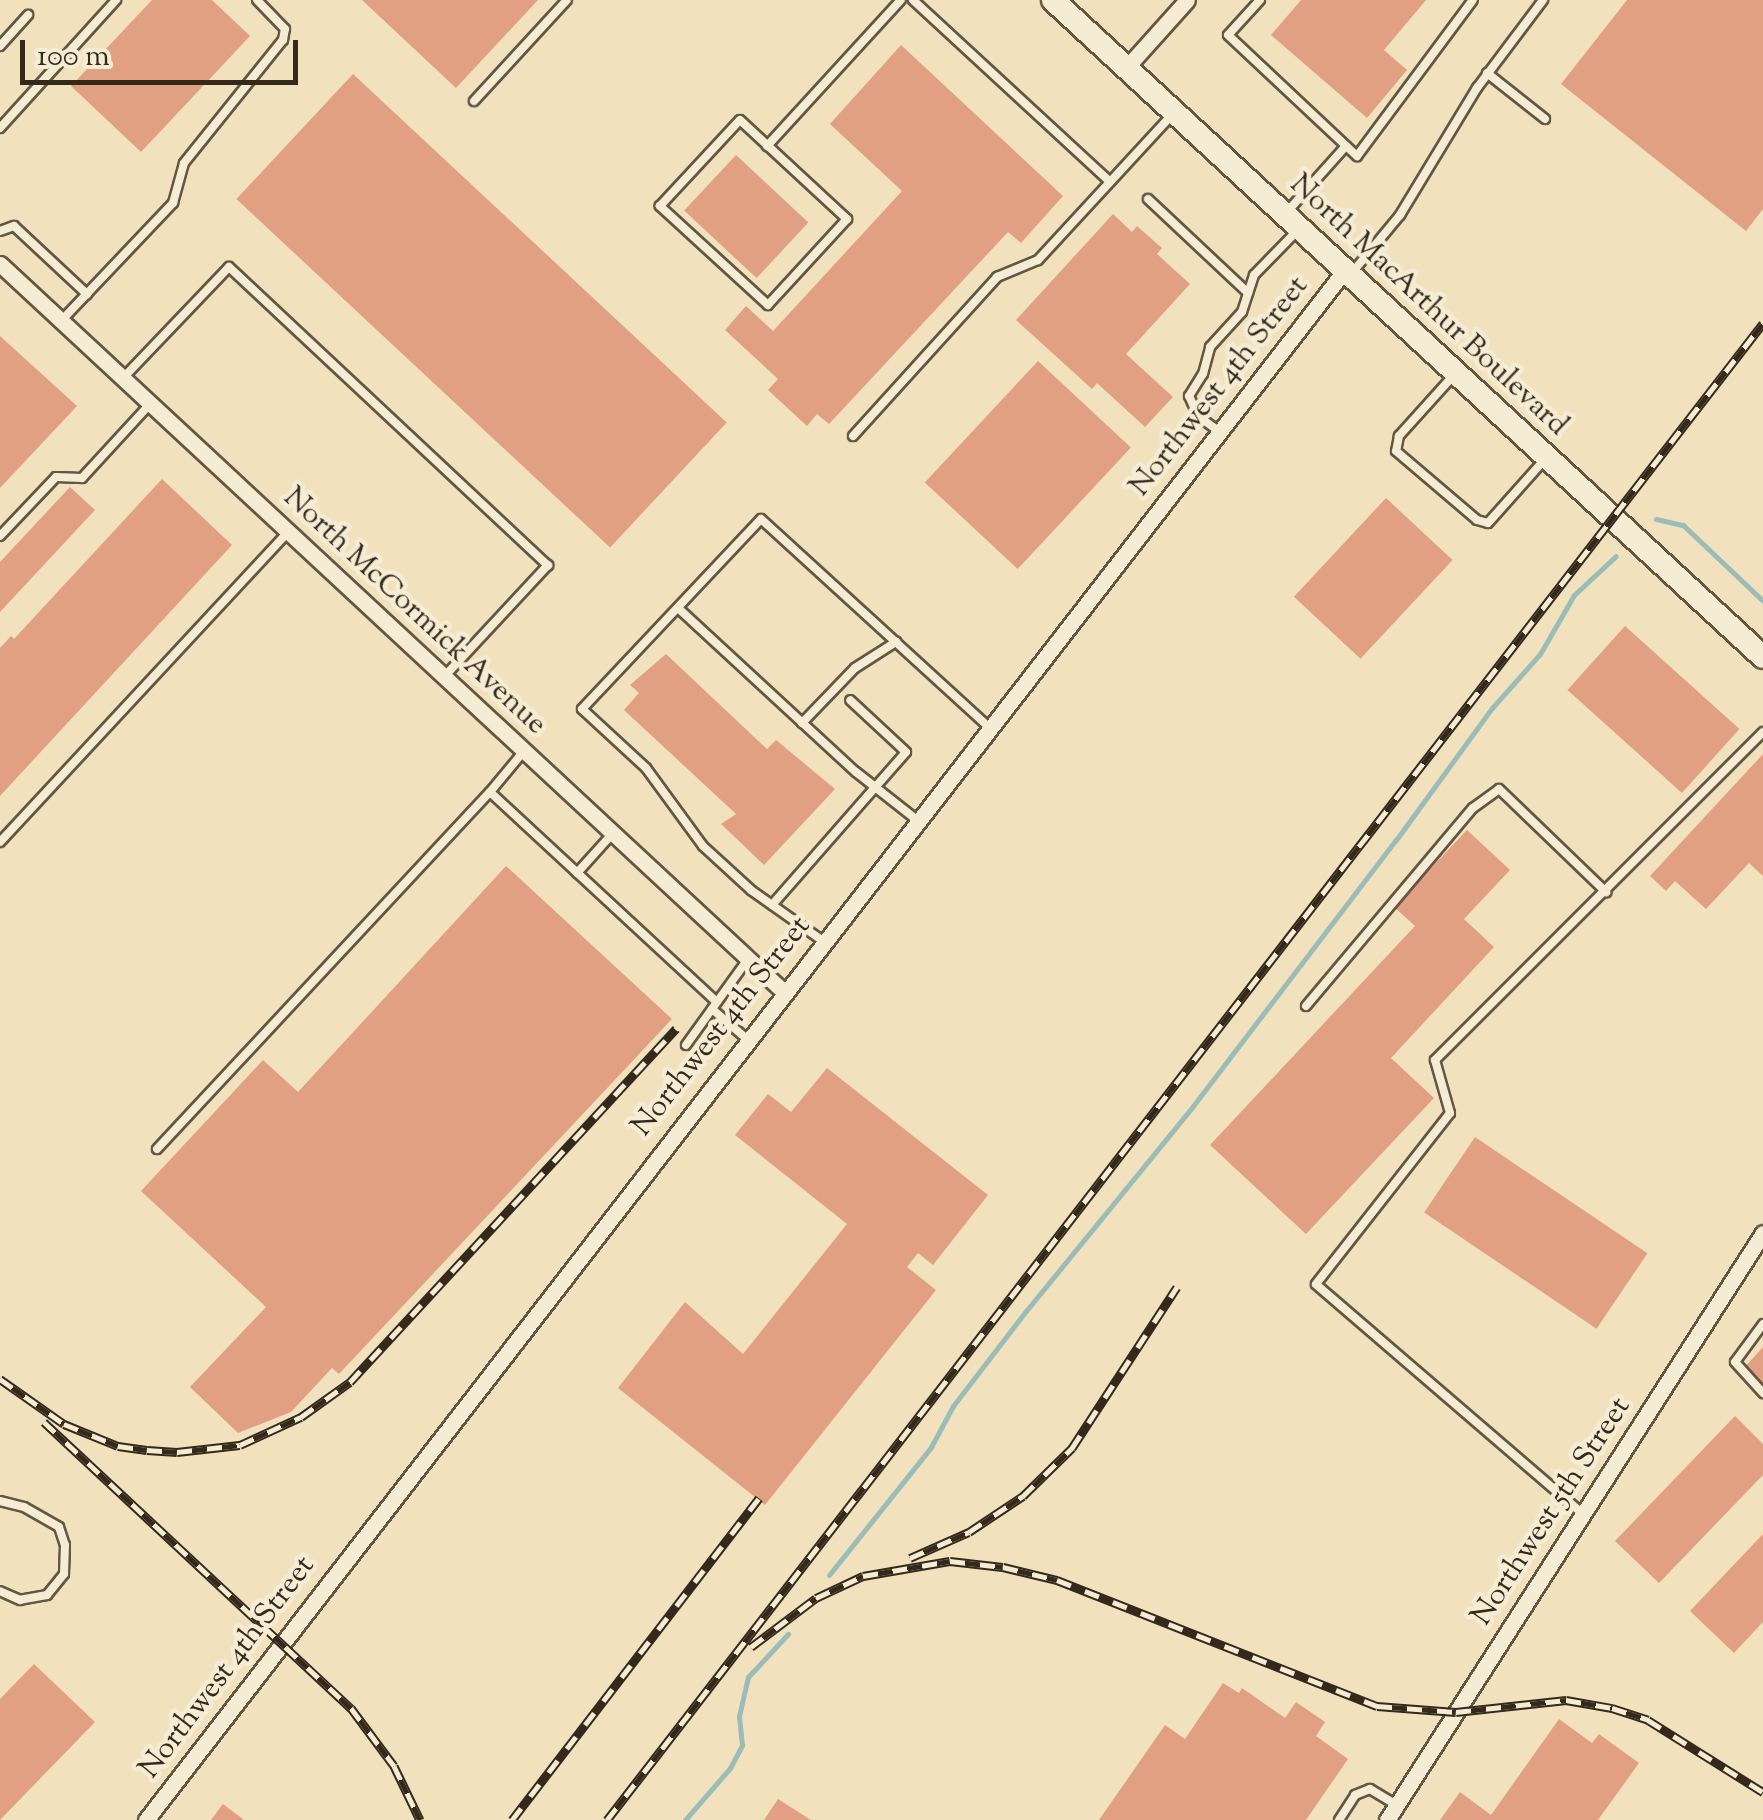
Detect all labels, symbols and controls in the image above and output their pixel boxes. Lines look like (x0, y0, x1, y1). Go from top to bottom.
scale bar (25, 20, 302, 82)
text: 100 m (37, 36, 110, 79)
street label: North MacArthur Boulevard (1281, 168, 1575, 444)
street label: Northwest 4th Street (1123, 270, 1317, 504)
street label: North McCormick Avenue (275, 481, 553, 743)
street label: Northwest 4th Street (625, 910, 819, 1144)
street label: Northwest 5th Street (1465, 1391, 1639, 1633)
street label: Northwest 4th Street (133, 1550, 323, 1786)

